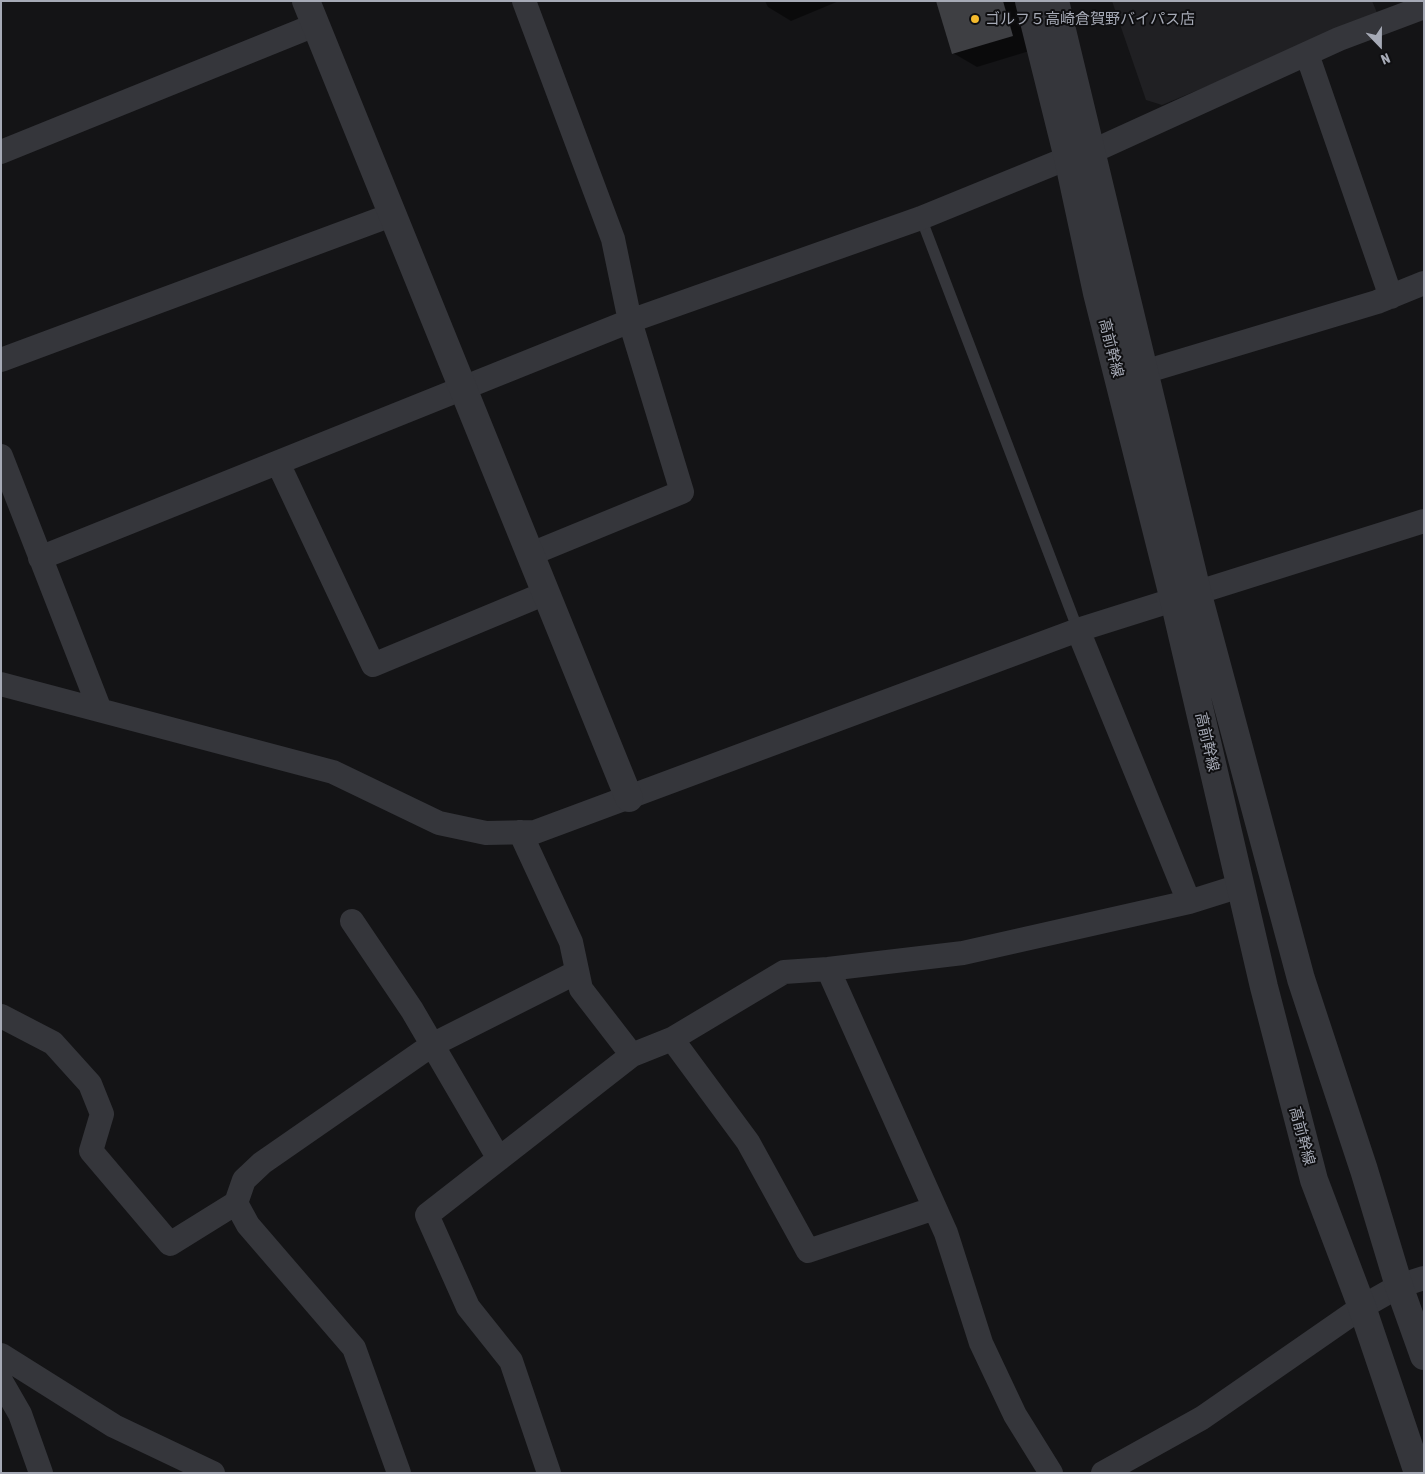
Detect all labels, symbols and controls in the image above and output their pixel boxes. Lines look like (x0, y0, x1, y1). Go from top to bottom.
place label: ゴルフ５高崎倉賀野バイパス店 (985, 10, 1195, 28)
marker: ゴルフ５高崎倉賀野バイパス店 (969, 13, 981, 25)
north arrow (1355, 20, 1405, 70)
text: N (1379, 50, 1392, 68)
street label: 高前幹線 (1095, 317, 1127, 379)
street label: 高前幹線 (1191, 711, 1223, 773)
street label: 高前幹線 (1286, 1105, 1318, 1167)

